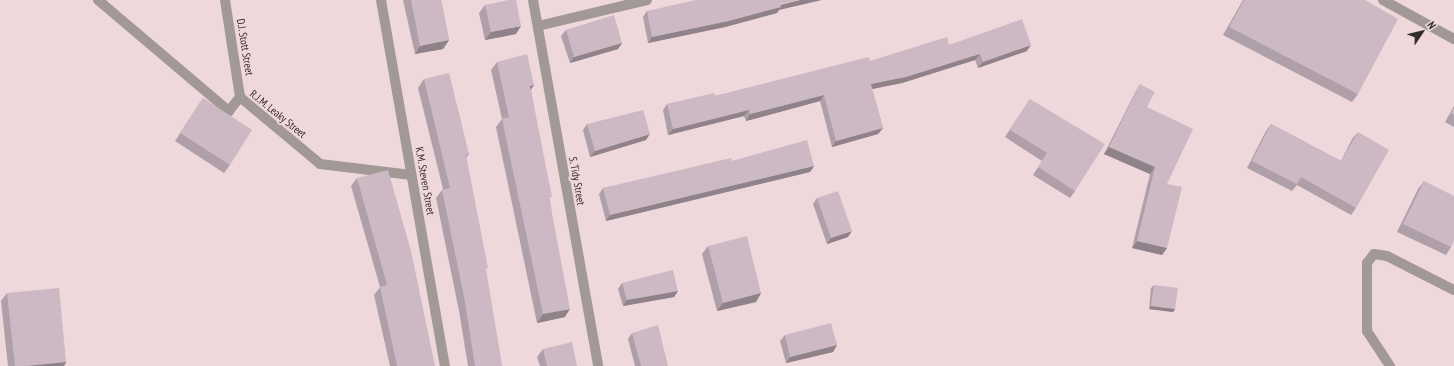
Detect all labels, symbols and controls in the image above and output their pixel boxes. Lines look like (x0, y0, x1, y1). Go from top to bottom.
north arrow (1402, 12, 1442, 52)
street label: D.J. Stott Street (234, 17, 256, 77)
text: N (1424, 19, 1439, 32)
street label: R.J.M. Leaky Street (247, 87, 309, 141)
street label: K.M. Steven Street (412, 146, 438, 216)
street label: S. Tidy Street (566, 155, 588, 207)

